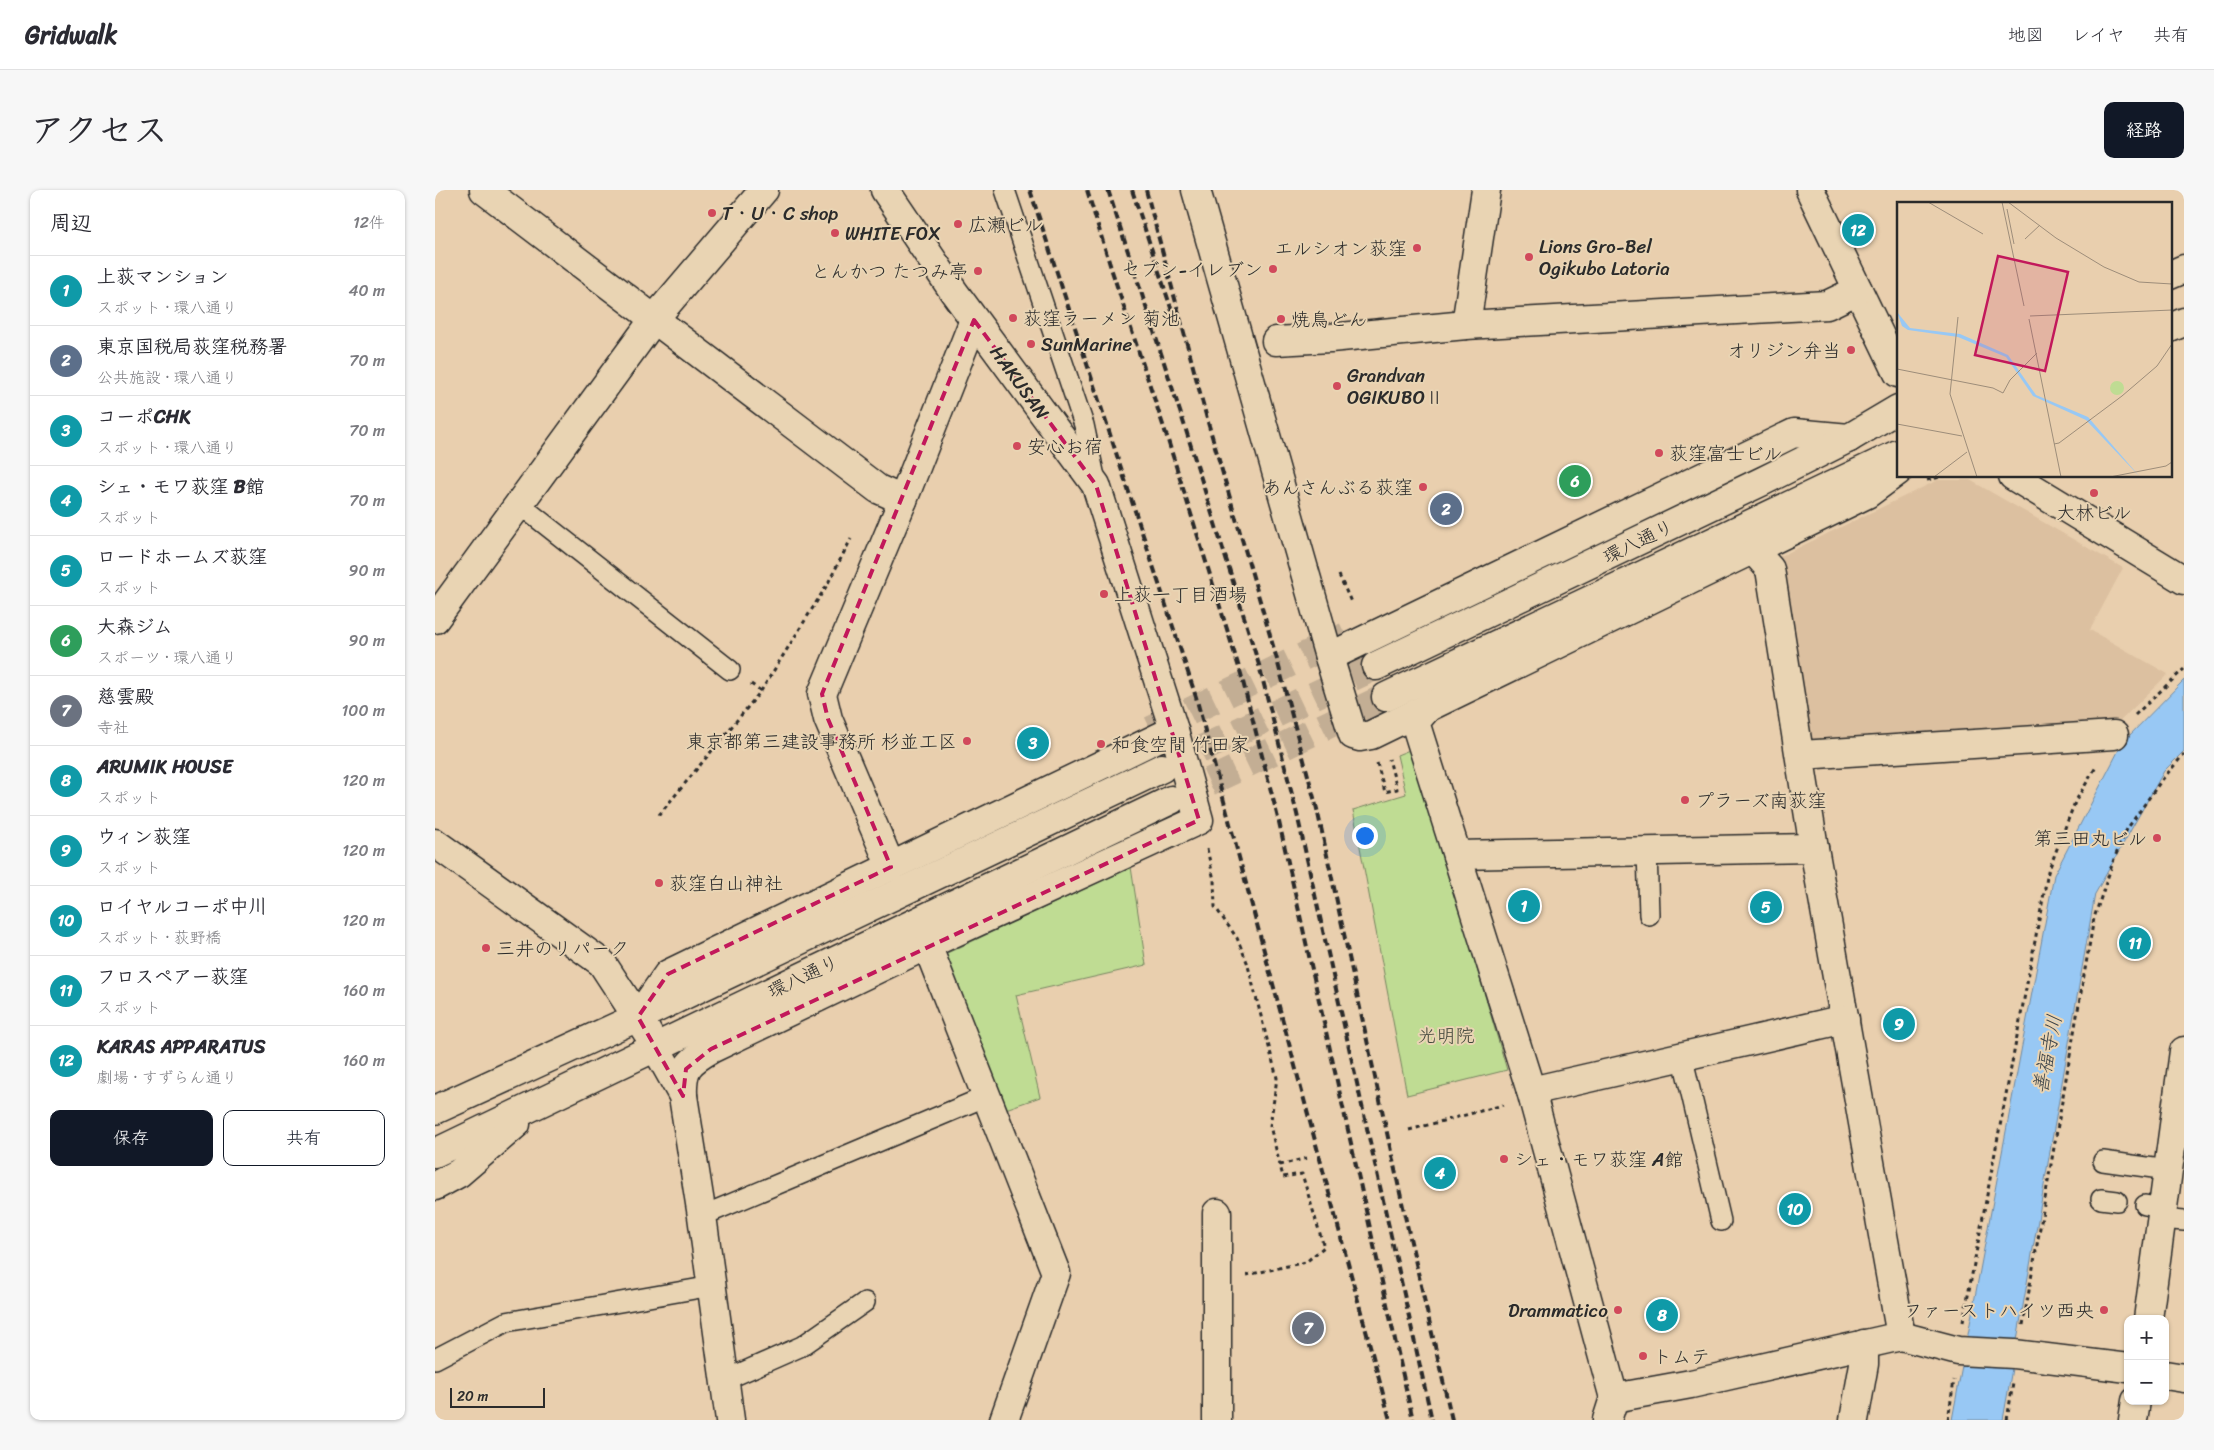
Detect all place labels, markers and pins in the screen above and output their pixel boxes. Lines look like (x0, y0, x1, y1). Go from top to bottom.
place label: T・U・C shop (722, 197, 838, 230)
marker: T・U・C shop (706, 207, 718, 219)
place label: 広瀬ビル (968, 208, 1044, 241)
pin: 12 (1842, 211, 1874, 249)
place label: WHITE FOX (845, 217, 941, 250)
marker: 広瀬ビル (952, 218, 964, 230)
marker: WHITE FOX (829, 227, 841, 239)
place label: Lions Gro-Bel Ogikubo Latoria (1539, 230, 1670, 285)
place label: エルシオン荻窪 (1274, 232, 1407, 265)
marker: エルシオン荻窪 (1411, 242, 1423, 254)
marker: Lions Gro-Bel Ogikubo Latoria (1523, 251, 1535, 263)
place label: セブン-イレブン (1121, 253, 1263, 286)
place label: とんかつ たつみ亭 (811, 255, 968, 288)
marker: セブン-イレブン (1267, 263, 1279, 275)
marker: とんかつ たつみ亭 (972, 265, 984, 277)
place label: 荻窪ラーメン 菊池 (1023, 302, 1180, 335)
place label: 焼鳥どん (1291, 303, 1367, 336)
marker: 荻窪ラーメン 菊池 (1007, 312, 1019, 324)
marker: 焼鳥どん (1275, 313, 1287, 325)
place label: SunMarine (1041, 328, 1132, 361)
place label: オリジン弁当 (1727, 334, 1841, 367)
marker: SunMarine (1025, 338, 1037, 350)
marker: オリジン弁当 (1845, 344, 1857, 356)
place label: Grandvan OGIKUBOⅡ (1347, 359, 1444, 414)
marker: Grandvan OGIKUBOⅡ (1331, 380, 1343, 392)
place label: 安心お宿 (1027, 430, 1103, 463)
place label: 荻窪富士ビル (1669, 437, 1783, 470)
marker: 安心お宿 (1011, 440, 1023, 452)
marker: 荻窪富士ビル (1653, 447, 1665, 459)
pin: 6 (1559, 462, 1591, 500)
place label: あんさんぶる荻窪 (1262, 471, 1413, 504)
marker: あんさんぶる荻窪 (1417, 481, 1429, 493)
marker: 大林ビル (2088, 487, 2100, 499)
pin: 2 (1430, 490, 1462, 528)
place label: 大林ビル (2056, 496, 2132, 529)
place label: 上荻一丁目酒場 (1114, 578, 1247, 611)
marker: 上荻一丁目酒場 (1098, 588, 1110, 600)
pin: 3 (1017, 724, 1049, 762)
place label: 東京都第三建設事務所 杉並工区 (686, 725, 957, 758)
place label: 和食空間 竹田家 (1111, 728, 1249, 761)
marker: 東京都第三建設事務所 杉並工区 (961, 735, 973, 747)
marker: 和食空間 竹田家 (1095, 738, 1107, 750)
place label: プラーズ南荻窪 (1695, 784, 1826, 817)
marker: プラーズ南荻窪 (1679, 794, 1691, 806)
place label: 第三田丸ビル (2033, 822, 2147, 855)
marker: 第三田丸ビル (2151, 832, 2163, 844)
place label: 荻窪白山神社 (669, 867, 783, 900)
marker: 荻窪白山神社 (653, 877, 665, 889)
pin: 1 (1508, 887, 1540, 925)
pin: 5 (1750, 888, 1782, 926)
pin: 11 (2119, 924, 2151, 962)
place label: 三井のリパーク (496, 932, 629, 965)
marker: 三井のリパーク (480, 942, 492, 954)
pin: 9 (1883, 1005, 1915, 1043)
place label: シェ・モワ荻窪 A館 (1514, 1143, 1683, 1176)
marker: シェ・モワ荻窪 A館 (1498, 1153, 1510, 1165)
pin: 4 (1424, 1154, 1456, 1192)
pin: 10 (1779, 1190, 1811, 1228)
place label: Drammatico (1508, 1294, 1608, 1327)
place label: ファーストハイツ西央 (1904, 1294, 2094, 1327)
pin: 8 (1646, 1296, 1678, 1334)
marker: Drammatico (1612, 1304, 1624, 1316)
marker: ファーストハイツ西央 (2098, 1304, 2110, 1316)
pin: 7 (1292, 1309, 1324, 1347)
place label: トムテ (1653, 1340, 1710, 1373)
marker: トムテ (1637, 1350, 1649, 1362)

